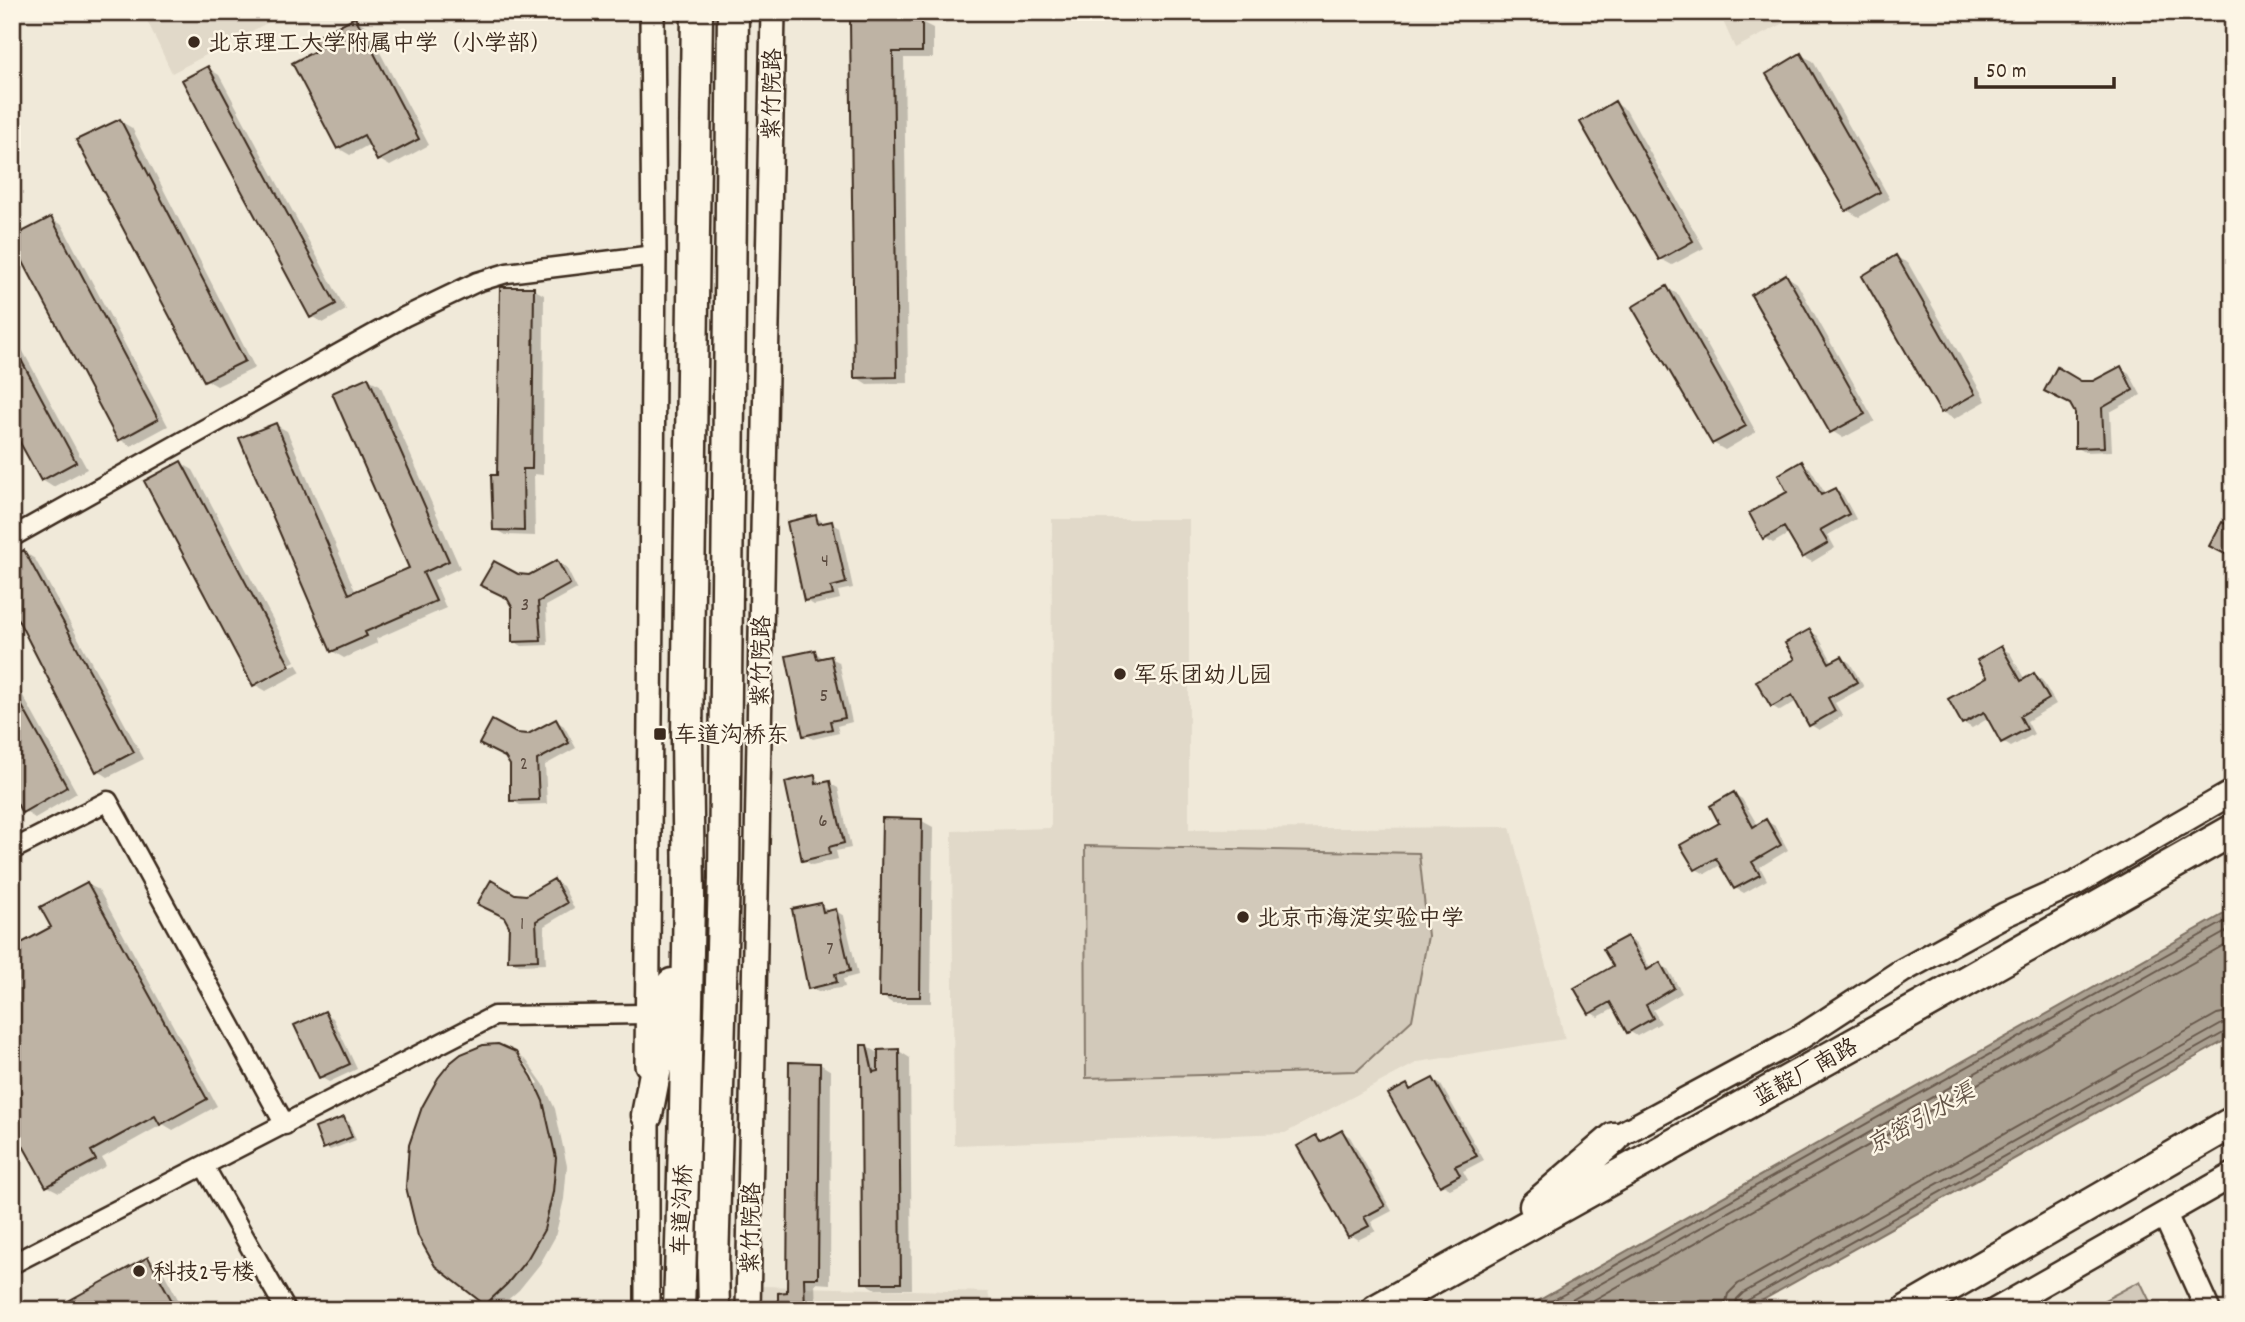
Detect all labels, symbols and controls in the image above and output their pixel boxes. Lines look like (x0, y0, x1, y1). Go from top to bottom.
place label: 北京理工大学附属中学（小学部） (208, 29, 553, 62)
marker: 北京理工大学附属中学（小学部） (186, 34, 202, 50)
scale bar (1976, 46, 2114, 90)
street label: 紫竹院路 (757, 48, 792, 140)
text: 50 m (1986, 58, 2026, 88)
house number: 4 (821, 549, 829, 576)
house number: 3 (521, 593, 529, 620)
street label: 紫竹院路 (746, 615, 781, 707)
place label: 军乐团幼儿园 (1134, 661, 1272, 694)
marker: 军乐团幼儿园 (1112, 666, 1128, 682)
house number: 5 (820, 684, 828, 711)
place label: 车道沟桥东 (674, 721, 789, 754)
marker: 车道沟桥东 (652, 726, 668, 742)
house number: 2 (520, 752, 528, 779)
house number: 6 (818, 809, 828, 836)
place label: 北京市海淀实验中学 (1257, 904, 1464, 937)
marker: 北京市海淀实验中学 (1235, 909, 1251, 925)
house number: 1 (520, 912, 524, 939)
house number: 7 (826, 937, 834, 964)
street label: 蓝靛厂南路 (1748, 1032, 1865, 1116)
water label: 京密引水渠 (1861, 1076, 1984, 1165)
street label: 车道沟桥 (666, 1164, 703, 1257)
street label: 紫竹院路 (736, 1182, 771, 1274)
place label: 科技2号楼 (153, 1258, 255, 1291)
marker: 科技2号楼 (131, 1263, 147, 1279)

